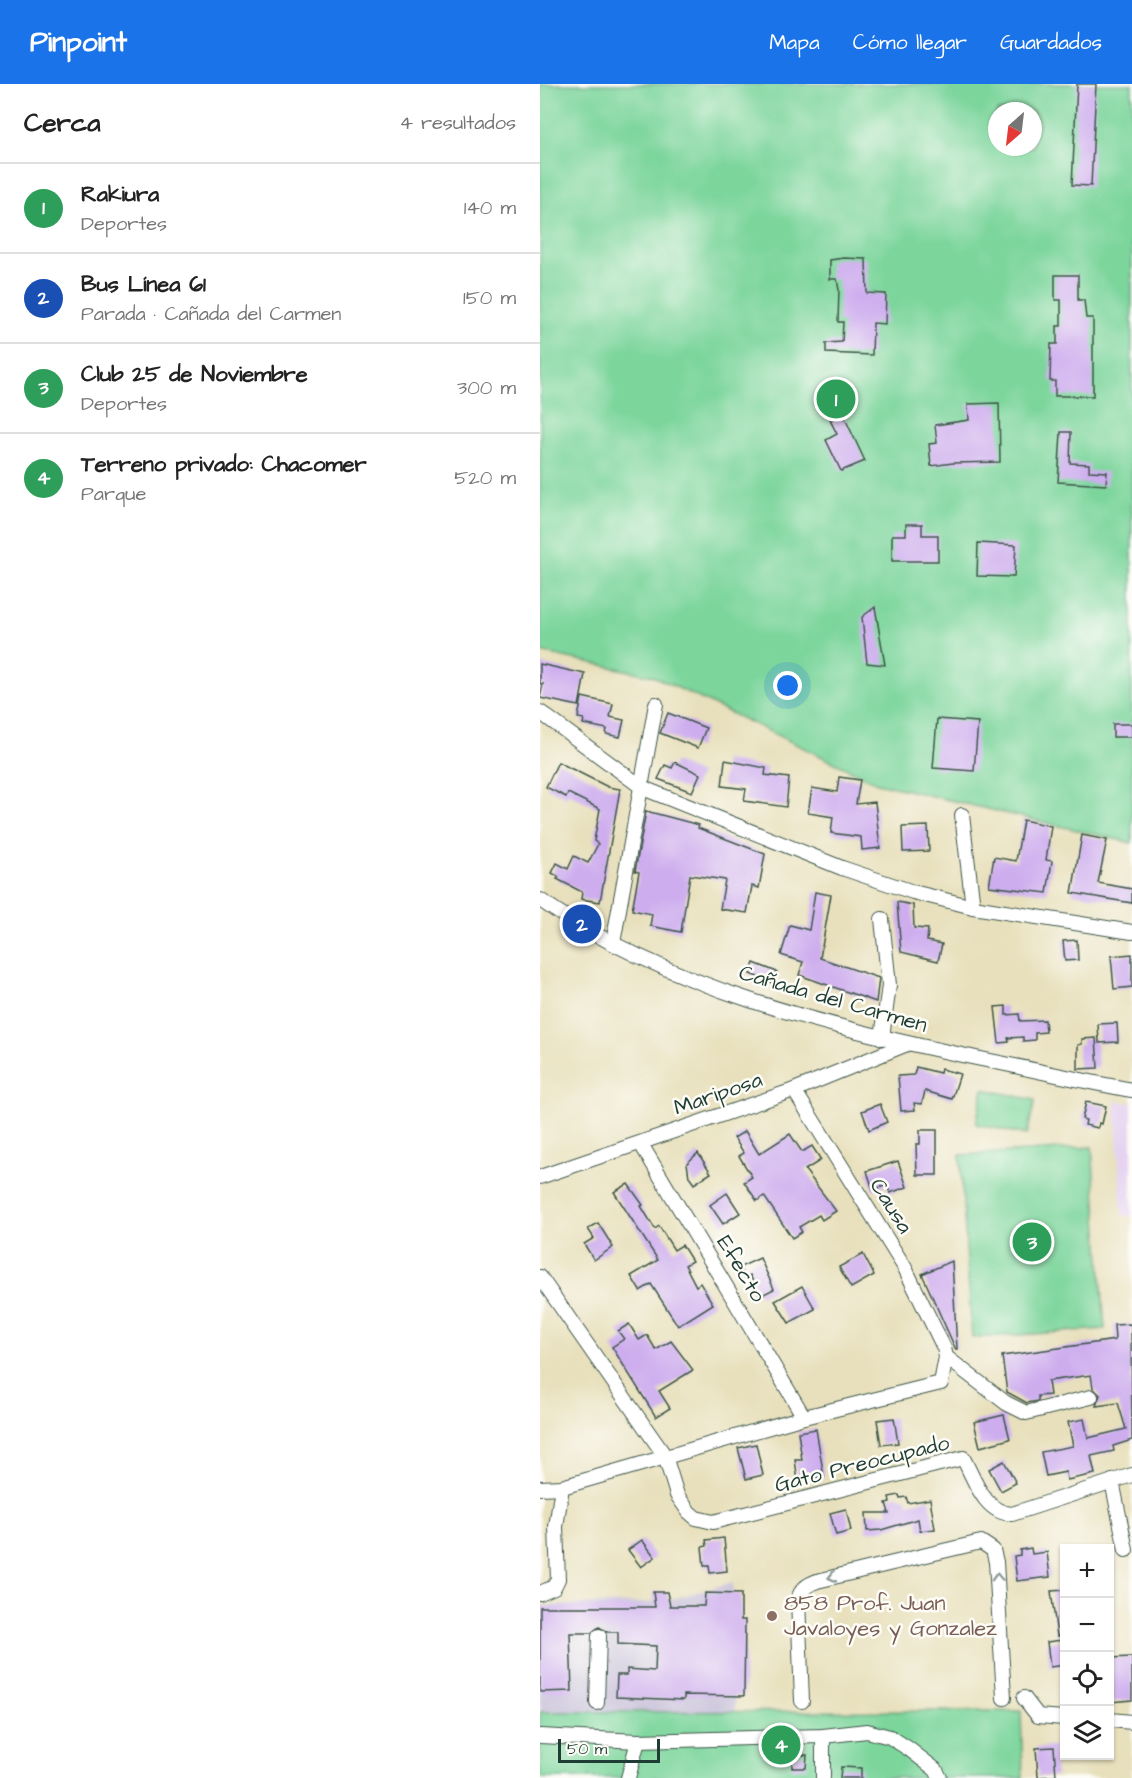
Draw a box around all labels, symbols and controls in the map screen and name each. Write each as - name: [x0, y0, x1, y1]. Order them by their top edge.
- text: Pinpoint: [30, 23, 127, 62]
- text: Mapa: [769, 28, 820, 57]
- text: Cómo llegar: [853, 28, 967, 57]
- text: Guardados: [1000, 28, 1102, 57]
- north arrow: [988, 102, 1042, 156]
- text: Cerca: [24, 105, 101, 141]
- text: 4 resultados: [399, 109, 516, 137]
- text: Rakiura: [81, 179, 159, 210]
- text: 1: [42, 194, 45, 222]
- text: 140 m: [464, 194, 516, 222]
- text: Deportes: [81, 210, 167, 238]
- text: Bus Línea 61: [81, 269, 206, 300]
- text: 2: [38, 284, 49, 312]
- text: 150 m: [463, 284, 516, 312]
- text: Parada · Cañada del Carmen: [81, 300, 341, 328]
- text: Club 25 de Noviembre: [81, 359, 308, 390]
- text: 3: [38, 374, 49, 402]
- text: 300 m: [457, 374, 516, 402]
- pin: 1: [816, 376, 856, 422]
- text: Deportes: [81, 390, 167, 418]
- text: Terreno privado: Chacomer: [81, 449, 367, 480]
- text: 4: [37, 464, 50, 492]
- text: 520 m: [454, 464, 516, 492]
- text: Parque: [81, 480, 146, 508]
- your location: [773, 671, 802, 700]
- pin: 2: [562, 902, 602, 946]
- street label: Cañada del Carmen: [735, 957, 931, 1041]
- street label: Mariposa: [670, 1064, 766, 1124]
- street label: Causa: [862, 1172, 920, 1240]
- pin: 3: [1012, 1220, 1052, 1264]
- street label: Efecto: [709, 1230, 773, 1309]
- street label: Gato Preocupado: [771, 1427, 953, 1501]
- map controls: [1060, 1544, 1114, 1760]
- button: +: [1060, 1544, 1114, 1598]
- one-way arrow: [827, 1569, 837, 1582]
- one-way arrow: [991, 1572, 1004, 1581]
- place label: 858 Prof. Juan Javaloyes y Gonzalez: [784, 1588, 997, 1645]
- button: −: [1060, 1598, 1114, 1652]
- marker: 858 Prof. Juan Javaloyes y Gonzalez: [765, 1609, 779, 1623]
- button: locate: [1060, 1652, 1114, 1706]
- button: layers: [1060, 1706, 1114, 1760]
- pin: 4: [762, 1722, 800, 1768]
- scale bar: [558, 1736, 660, 1764]
- text: 50 m: [567, 1738, 607, 1760]

